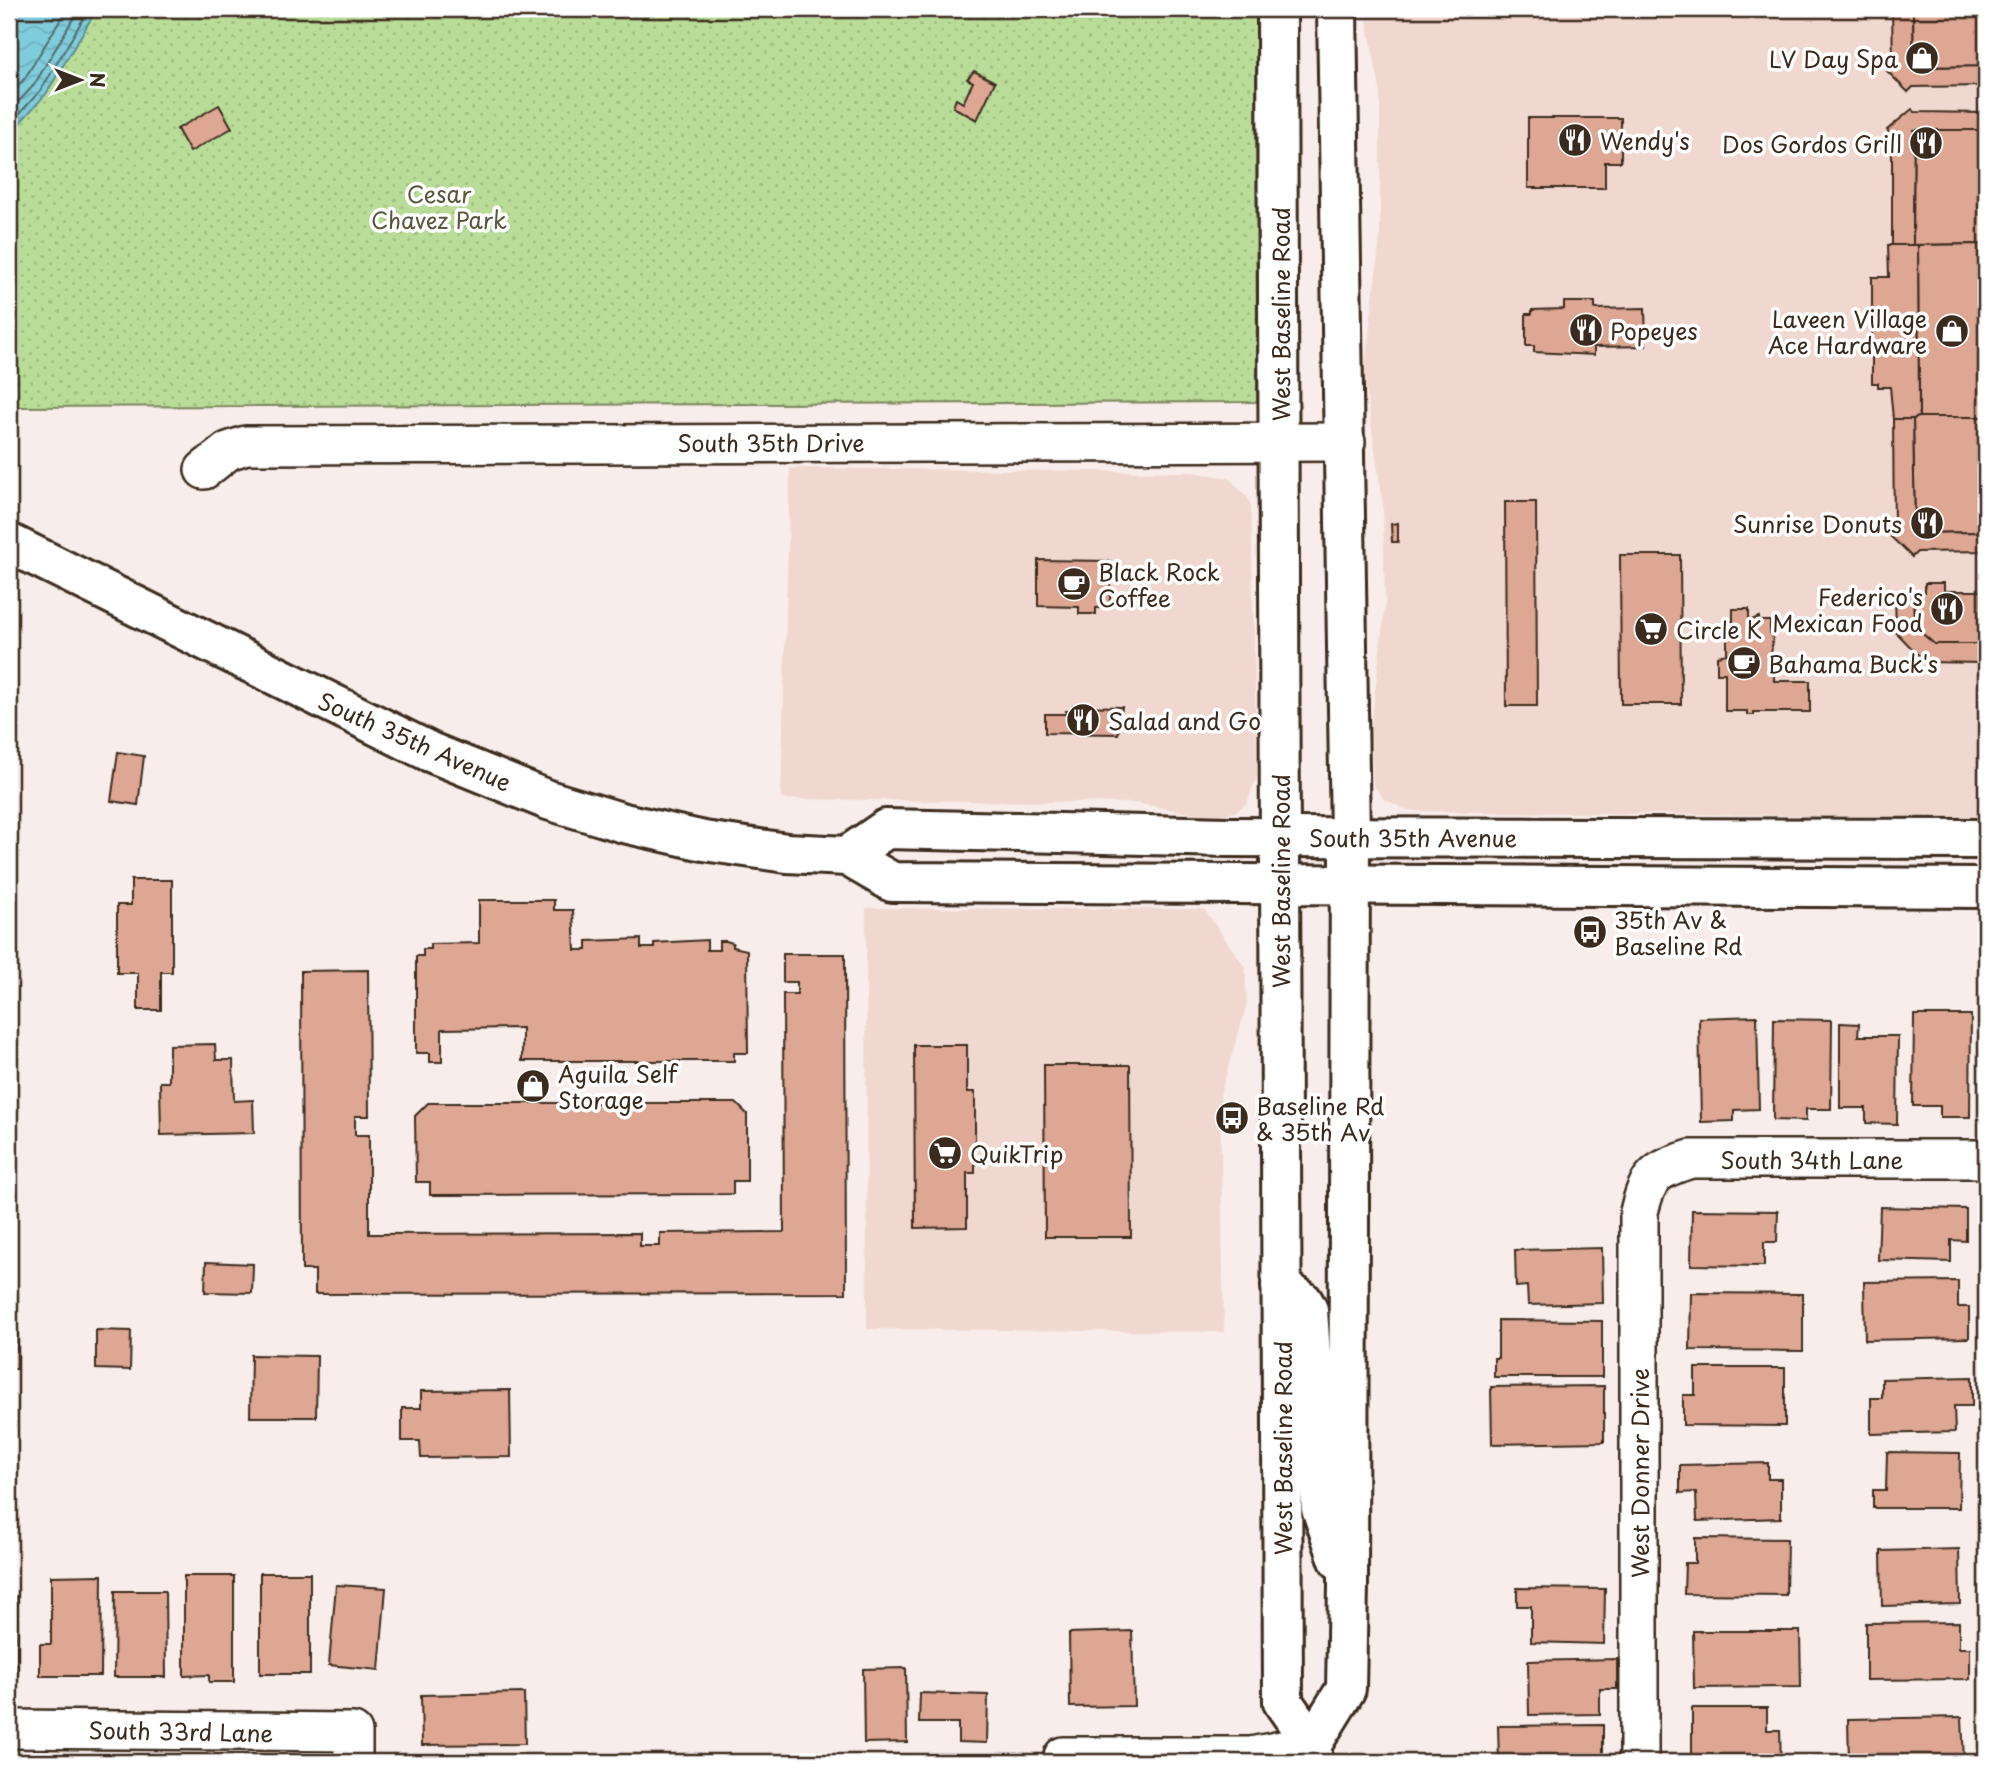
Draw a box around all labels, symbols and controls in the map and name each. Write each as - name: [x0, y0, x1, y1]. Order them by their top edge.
- shop icon: LV Day Spa: [1903, 39, 1941, 77]
- place label: LV Day Spa: [1769, 41, 1898, 76]
- north arrow: [46, 46, 116, 116]
- text: N: [84, 72, 112, 88]
- restaurant icon: Wendy's: [1556, 121, 1594, 159]
- place label: Wendy's: [1600, 123, 1690, 158]
- restaurant icon: Dos Gordos Grill: [1907, 124, 1945, 162]
- place label: Dos Gordos Grill: [1722, 126, 1902, 161]
- park label: Cesar Chavez Park: [371, 176, 507, 237]
- street label: West Baseline Road: [1263, 207, 1298, 421]
- place label: Laveen Village Ace Hardware: [1768, 301, 1927, 362]
- restaurant icon: Popeyes: [1567, 311, 1605, 349]
- shop icon: Laveen Village Ace Hardware: [1933, 312, 1971, 350]
- place label: Popeyes: [1610, 313, 1698, 348]
- street label: South 35th Drive: [677, 425, 865, 460]
- restaurant icon: Sunrise Donuts: [1908, 504, 1946, 542]
- place label: Sunrise Donuts: [1733, 506, 1902, 541]
- place label: Black Rock Coffee: [1098, 554, 1220, 615]
- cafe icon: Black Rock Coffee: [1055, 565, 1093, 603]
- place label: Federico's Mexican Food: [1772, 579, 1923, 640]
- restaurant icon: Federico's Mexican Food: [1928, 590, 1966, 628]
- supermarket icon: Circle K: [1632, 610, 1670, 648]
- place label: Circle K: [1676, 612, 1762, 647]
- cafe icon: Bahama Buck's: [1725, 644, 1763, 682]
- place label: Bahama Buck's: [1768, 646, 1938, 681]
- street label: South 35th Avenue: [313, 683, 517, 799]
- restaurant icon: Salad and Go: [1064, 701, 1102, 739]
- place label: Salad and Go: [1108, 703, 1261, 738]
- street label: West Baseline Road: [1263, 774, 1298, 988]
- street label: South 35th Avenue: [1309, 820, 1517, 855]
- place label: 35th Av & Baseline Rd: [1614, 902, 1742, 963]
- bus stop icon: 35th Av & Baseline Rd: [1571, 913, 1609, 951]
- place label: Aguila Self Storage: [558, 1056, 679, 1117]
- shop icon: Aguila Self Storage: [514, 1067, 552, 1105]
- place label: Baseline Rd & 35th Av: [1256, 1088, 1384, 1149]
- bus stop icon: Baseline Rd & 35th Av: [1213, 1099, 1251, 1137]
- supermarket icon: QuikTrip: [926, 1134, 964, 1172]
- place label: QuikTrip: [970, 1136, 1063, 1171]
- street label: South 34th Lane: [1721, 1142, 1903, 1177]
- street label: West Baseline Road: [1265, 1341, 1300, 1555]
- street label: West Donner Drive: [1622, 1368, 1657, 1578]
- street label: South 33rd Lane: [88, 1712, 274, 1750]

